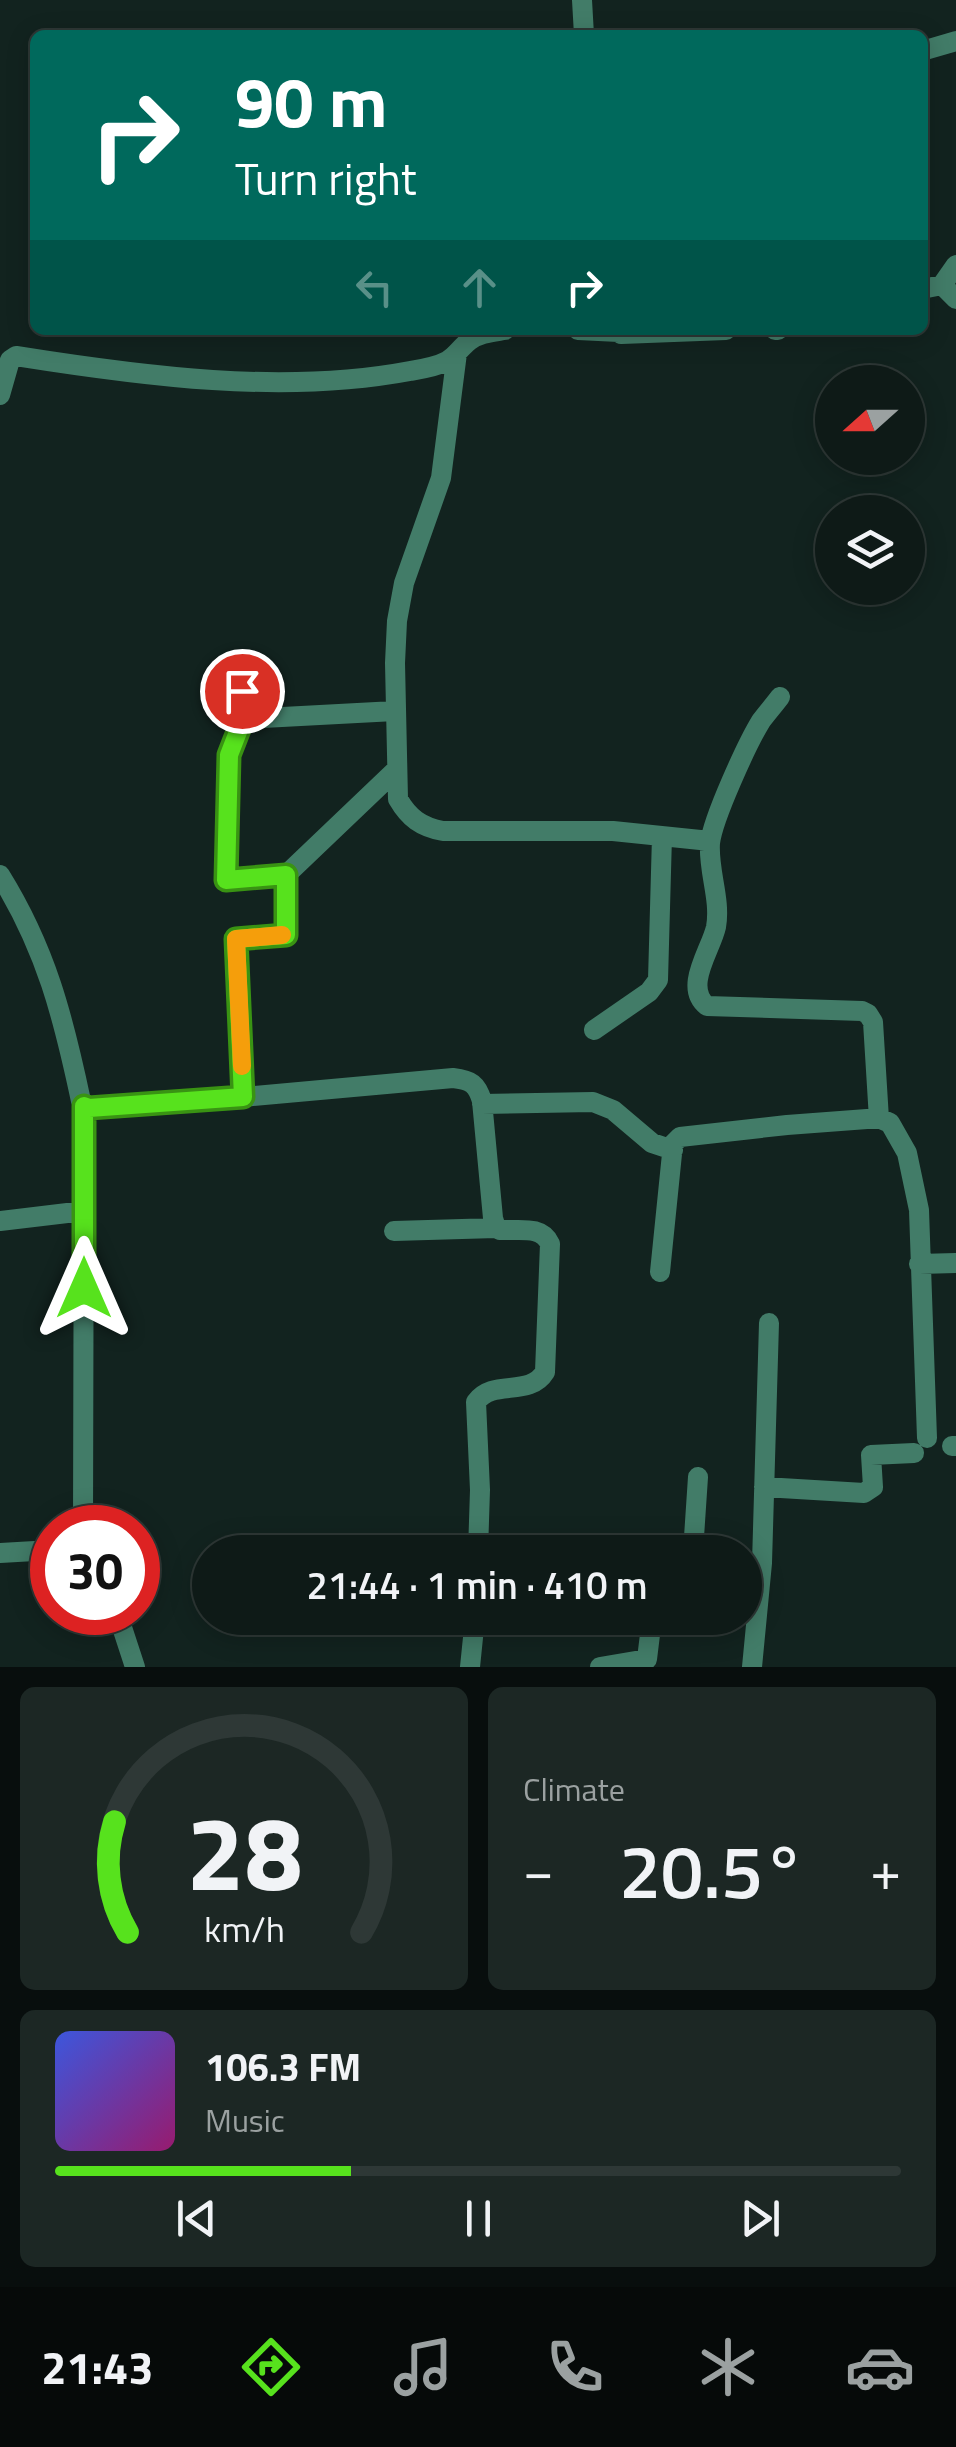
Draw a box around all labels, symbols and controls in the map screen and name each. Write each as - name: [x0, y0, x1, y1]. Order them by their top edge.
- text: 90 m: [235, 48, 388, 154]
- icon: right: [70, 70, 200, 200]
- text: Turn right: [235, 144, 417, 212]
- icon: left: [347, 260, 402, 315]
- icon: ahead: [452, 260, 507, 315]
- icon: right: [557, 260, 612, 315]
- north arrow: [815, 365, 925, 475]
- map controls: [815, 365, 925, 605]
- button: layers: [815, 495, 925, 605]
- pin: [200, 649, 285, 734]
- icon: arrive: [215, 664, 270, 719]
- position arrow: [32, 1236, 136, 1340]
- speed limit sign: 30: [30, 1505, 160, 1635]
- text: 21:44 · 1 min · 410 m: [306, 1556, 648, 1614]
- text: Climate: [523, 1765, 625, 1813]
- text: 28: [186, 1772, 302, 1930]
- text: 20.5°: [619, 1813, 805, 1927]
- text: −: [523, 1828, 554, 1911]
- text: +: [870, 1828, 901, 1911]
- text: km/h: [204, 1901, 284, 1956]
- text: 106.3 FM: [205, 2038, 361, 2096]
- text: Music: [205, 2096, 285, 2144]
- icon: previous: [169, 2191, 224, 2246]
- icon: pause: [451, 2191, 506, 2246]
- icon: next: [733, 2191, 788, 2246]
- icon: directions: [236, 2332, 306, 2402]
- icon: music: [388, 2332, 458, 2402]
- icon: phone: [540, 2332, 610, 2402]
- icon: climate: [693, 2332, 763, 2402]
- icon: car: [845, 2332, 915, 2402]
- text: 21:43: [41, 2333, 153, 2401]

